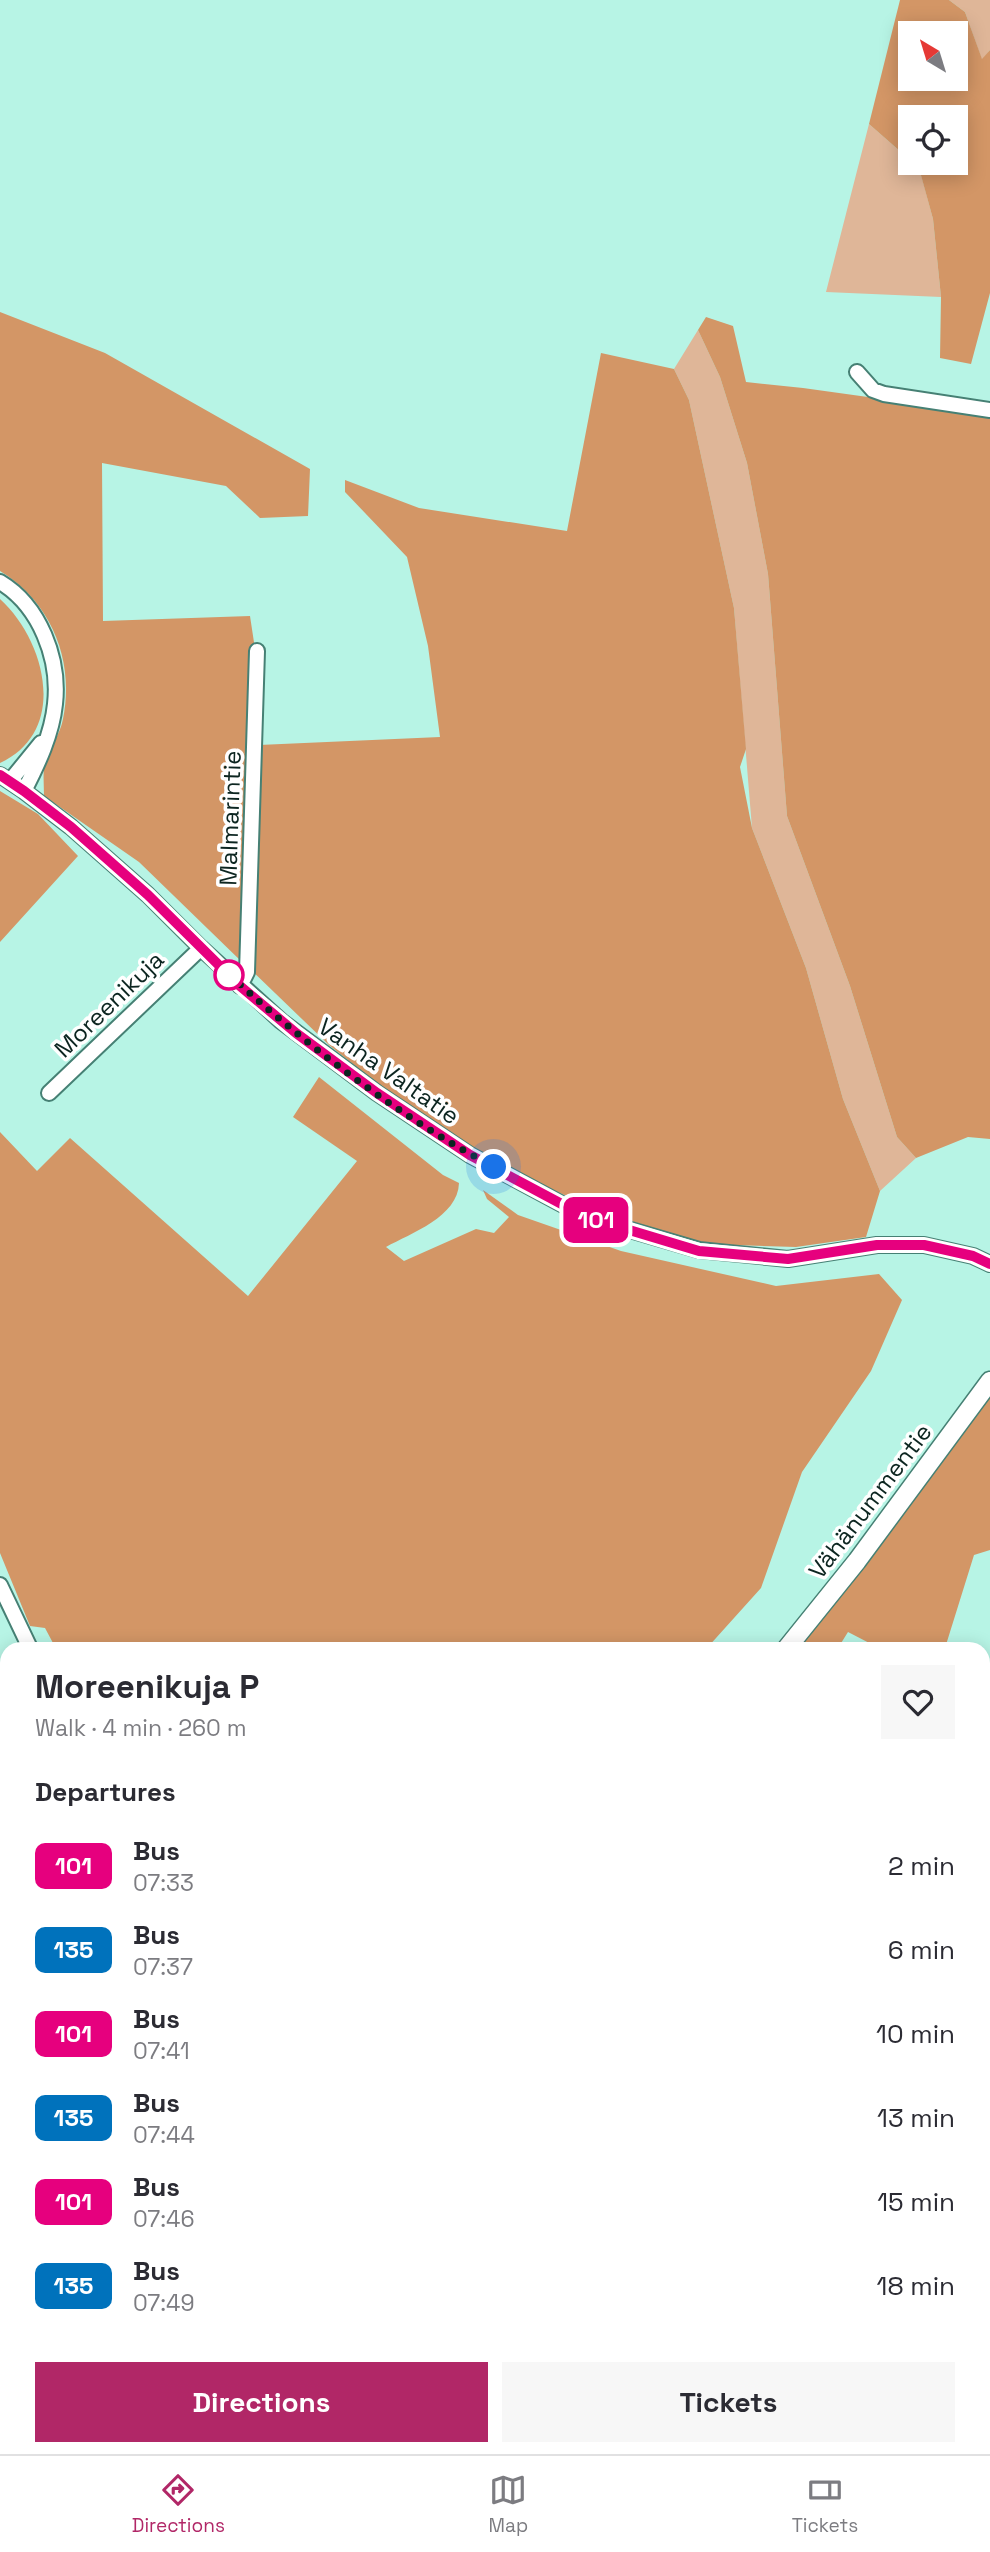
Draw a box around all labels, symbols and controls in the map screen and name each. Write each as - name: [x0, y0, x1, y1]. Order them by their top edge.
- north arrow: [898, 21, 968, 91]
- map controls: [898, 21, 968, 175]
- button: locate: [898, 105, 968, 175]
- street label: Malmarintie: [212, 750, 248, 886]
- street label: Moreenikuja: [48, 944, 170, 1064]
- unlabelled marker: [214, 960, 244, 990]
- street label: Vanha Valtatie: [312, 1011, 466, 1131]
- your location: [476, 1149, 511, 1184]
- line badge: 101: [556, 1197, 636, 1243]
- text: 101: [577, 1204, 615, 1235]
- street label: Vähänummentie: [801, 1417, 939, 1585]
- button: heart: [881, 1665, 955, 1739]
- text: Moreenikuja P: [35, 1666, 259, 1708]
- text: Walk · 4 min · 260 m: [35, 1713, 247, 1743]
- text: Departures: [35, 1775, 176, 1809]
- text: Bus: [133, 1834, 180, 1868]
- text: 2 min: [888, 1849, 955, 1883]
- text: 101: [55, 1850, 92, 1881]
- text: 07:33: [133, 1868, 194, 1898]
- text: Bus: [133, 1918, 180, 1952]
- text: 6 min: [888, 1933, 955, 1967]
- text: 135: [54, 1934, 93, 1965]
- text: 07:37: [133, 1952, 193, 1982]
- text: Bus: [133, 2002, 180, 2036]
- text: 10 min: [876, 2017, 955, 2051]
- text: 101: [55, 2018, 92, 2049]
- text: 07:41: [133, 2036, 190, 2066]
- text: Bus: [133, 2086, 180, 2120]
- text: 13 min: [877, 2101, 955, 2135]
- text: 135: [54, 2102, 93, 2133]
- text: 07:44: [133, 2120, 195, 2150]
- text: Bus: [133, 2170, 180, 2204]
- text: 15 min: [877, 2185, 955, 2219]
- text: 101: [55, 2186, 92, 2217]
- text: 07:46: [133, 2204, 195, 2234]
- text: Bus: [133, 2254, 180, 2288]
- text: 18 min: [877, 2269, 955, 2303]
- text: 135: [54, 2270, 93, 2301]
- text: 07:49: [133, 2288, 195, 2318]
- button: Directions: [35, 2362, 488, 2442]
- button: Tickets: [502, 2362, 955, 2442]
- tab: Directions: [132, 2471, 225, 2538]
- tab: Map: [489, 2471, 528, 2538]
- tab: Tickets: [792, 2471, 858, 2538]

